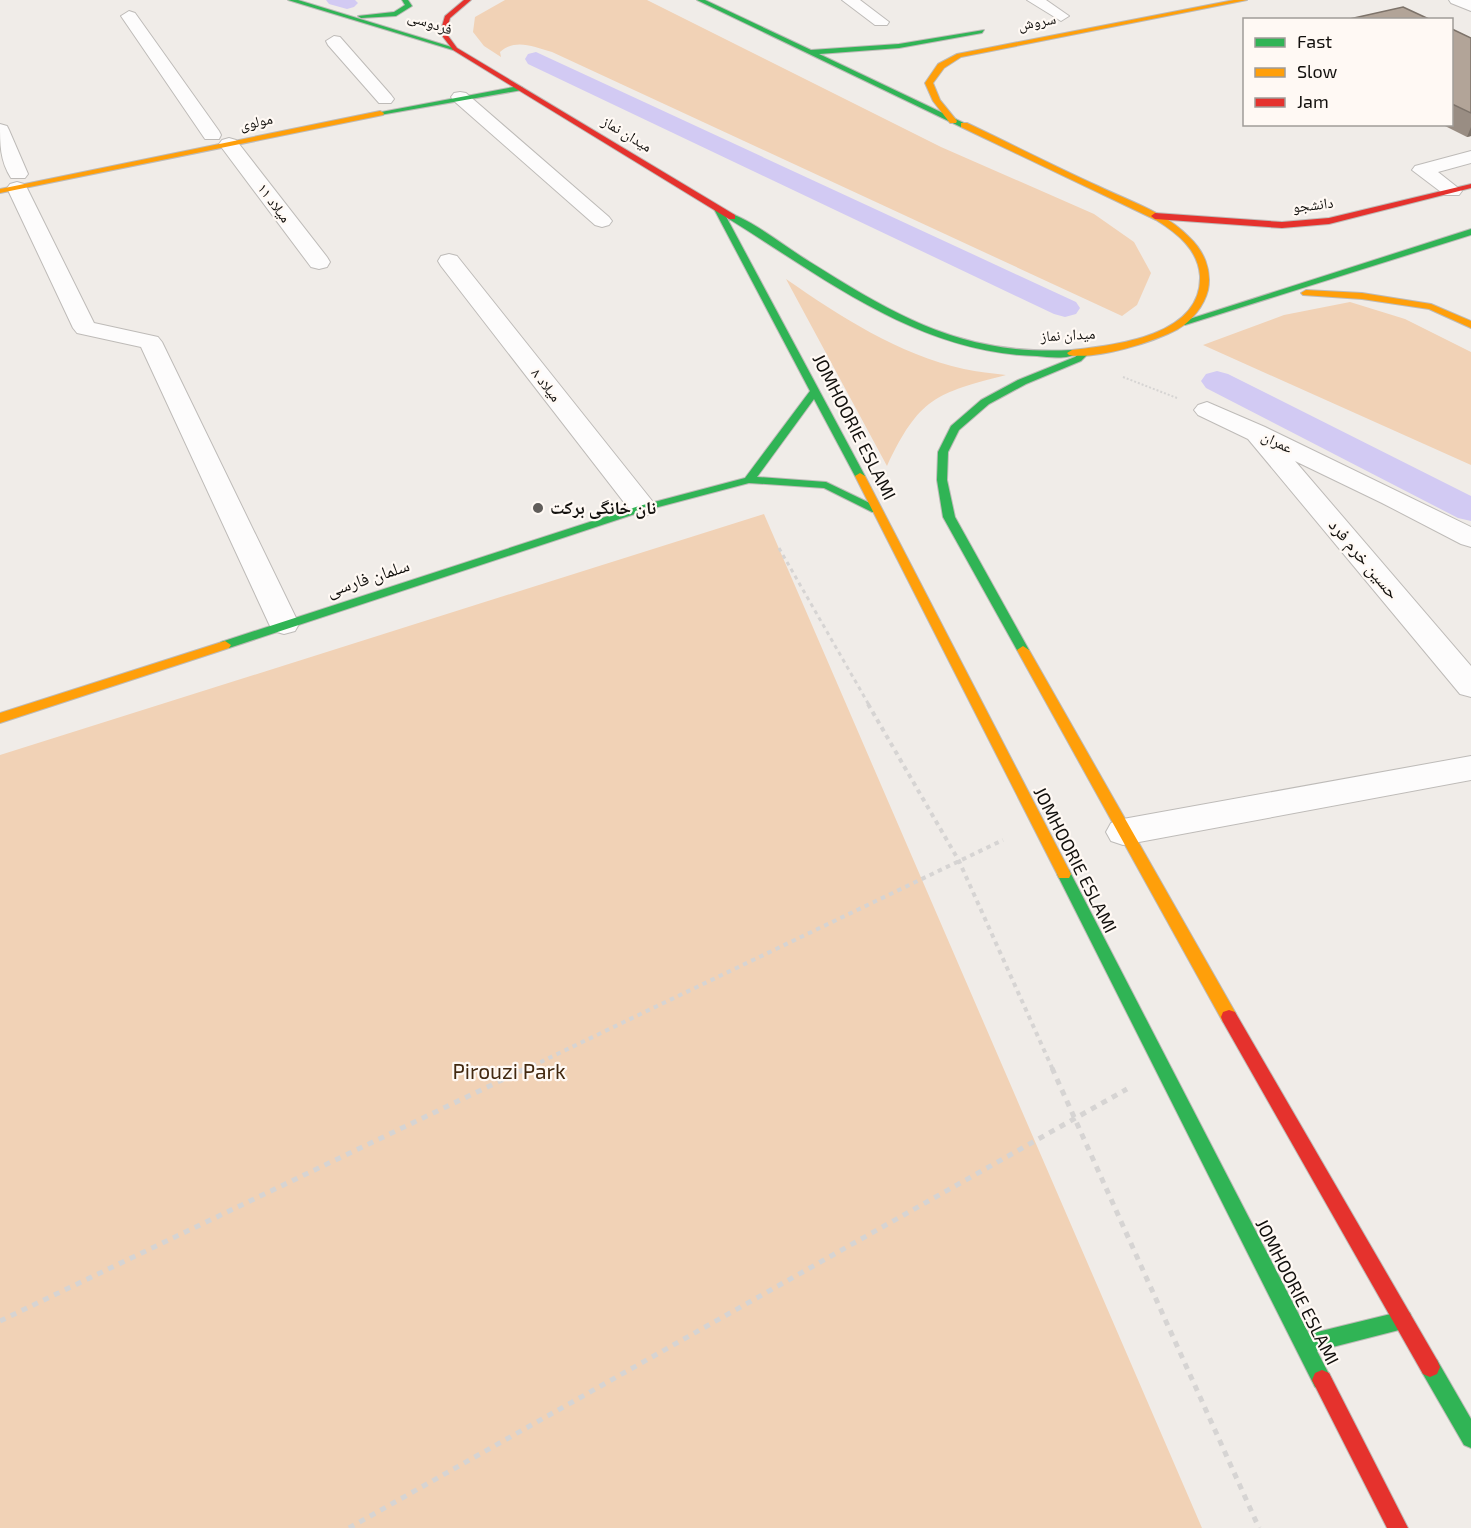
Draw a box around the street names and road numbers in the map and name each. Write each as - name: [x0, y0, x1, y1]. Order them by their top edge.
- street label: فردوسی: [405, 6, 455, 40]
- street label: سروش: [1016, 9, 1058, 35]
- street label: مولوی: [238, 109, 275, 135]
- street label: میدان نماز: [597, 111, 656, 157]
- street label: میلاد ۱۱: [254, 179, 295, 226]
- street label: دانشجو: [1291, 193, 1334, 216]
- street label: میدان نماز: [1039, 324, 1096, 346]
- street label: JOMHOORIE ESLAMI: [809, 350, 901, 503]
- street label: میلاد ۸: [528, 364, 566, 405]
- street label: عمران: [1258, 426, 1296, 458]
- street label: حسین خرم فرد: [1323, 514, 1405, 604]
- street label: سلمان فارسی: [323, 553, 412, 602]
- street label: JOMHOORIE ESLAMI: [1030, 783, 1122, 936]
- street label: JOMHOORIE ESLAMI: [1252, 1215, 1344, 1368]

